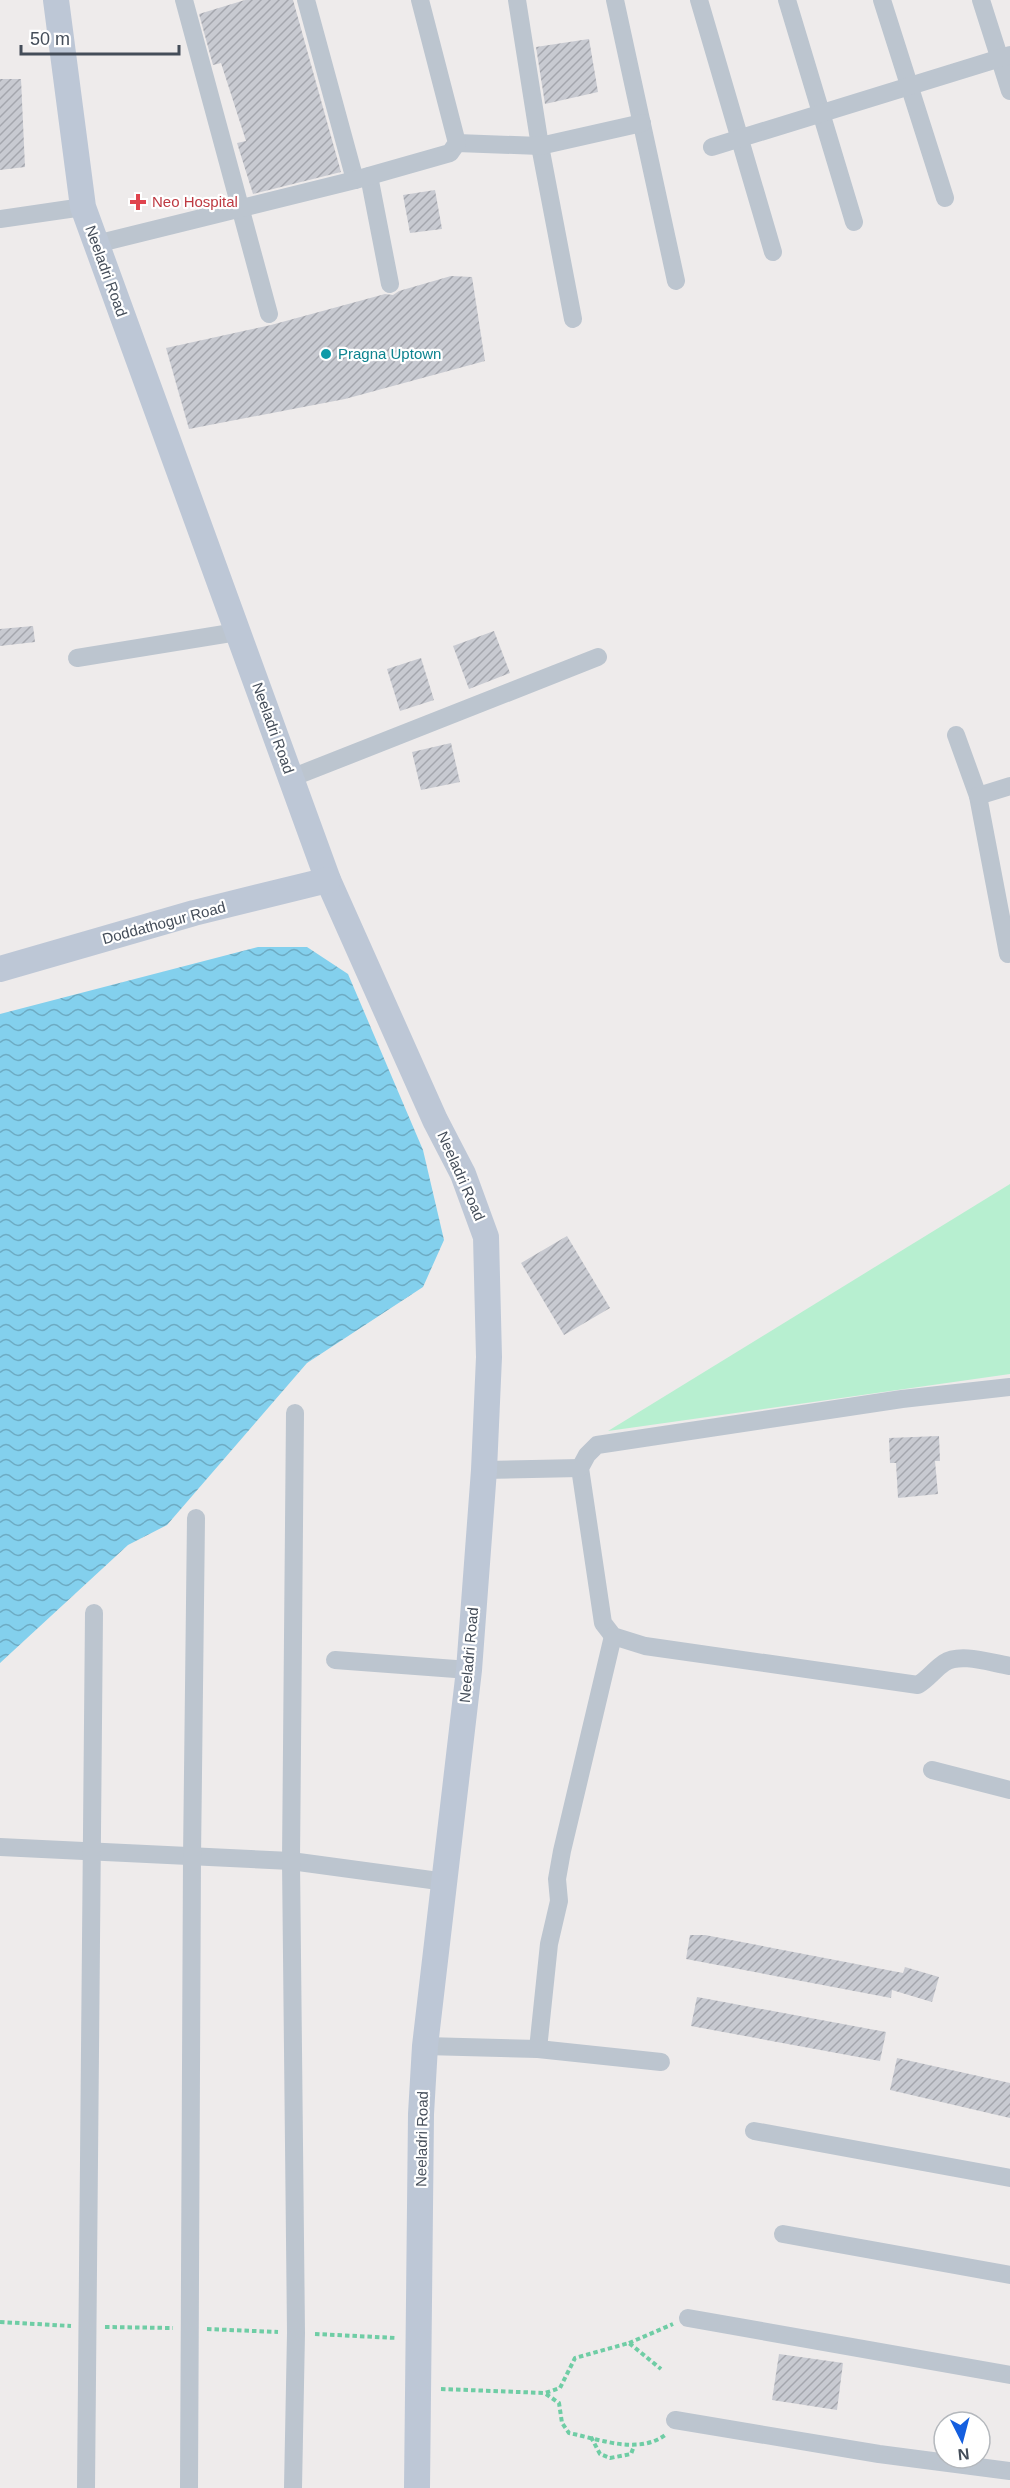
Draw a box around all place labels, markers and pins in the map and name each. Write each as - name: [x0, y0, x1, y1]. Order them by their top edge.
- marker: Neo Hospital: [129, 193, 147, 211]
- place label: Neo Hospital: [152, 193, 238, 210]
- place label: Pragna Uptown: [338, 345, 441, 362]
- marker: Pragna Uptown: [319, 347, 333, 361]

